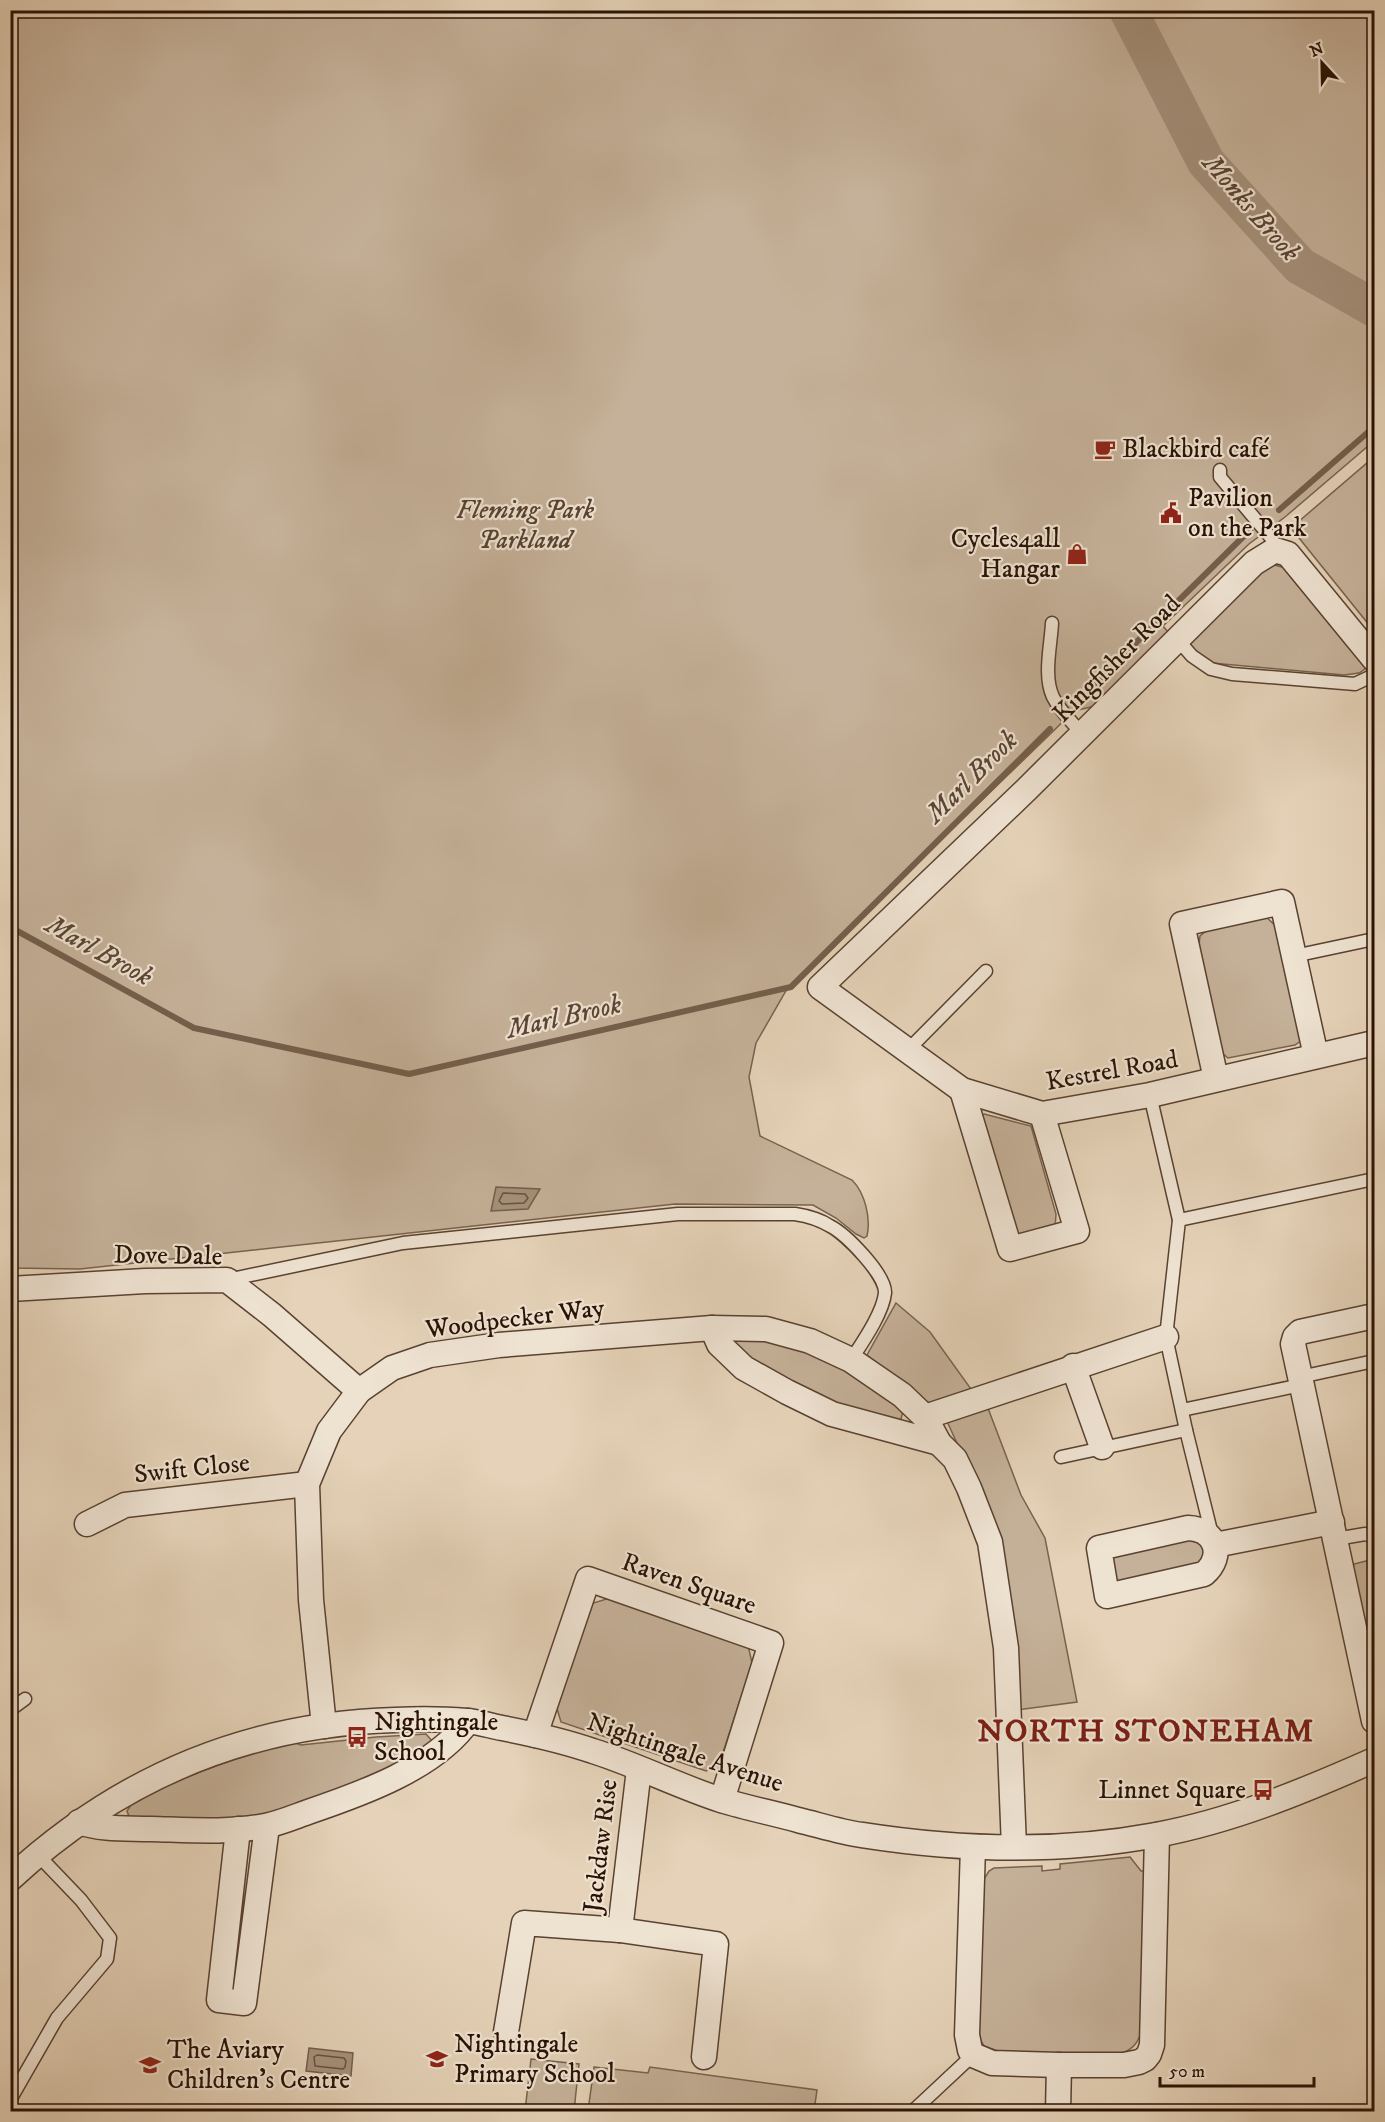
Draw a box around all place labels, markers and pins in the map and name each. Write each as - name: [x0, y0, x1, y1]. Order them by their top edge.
- place label: Blackbird café: [1122, 433, 1270, 466]
- cafe icon: Blackbird café: [1093, 437, 1117, 461]
- place label: Pavilion on the Park: [1188, 482, 1307, 545]
- public building icon: Pavilion on the Park: [1159, 501, 1183, 525]
- place label: Cycles4all Hangar: [951, 523, 1060, 586]
- shop icon: Cycles4all Hangar: [1065, 542, 1089, 566]
- place label: Nightingale School: [374, 1706, 498, 1769]
- bus stop icon: Nightingale School: [345, 1725, 369, 1749]
- place label: Linnet Square: [1098, 1774, 1246, 1807]
- bus stop icon: Linnet Square: [1251, 1778, 1275, 1802]
- place label: Nightingale Primary School: [454, 2028, 615, 2091]
- place label: The Aviary Children's Centre: [167, 2034, 350, 2097]
- school or university icon: Nightingale Primary School: [425, 2047, 449, 2071]
- school or university icon: The Aviary Children's Centre: [138, 2053, 162, 2077]

